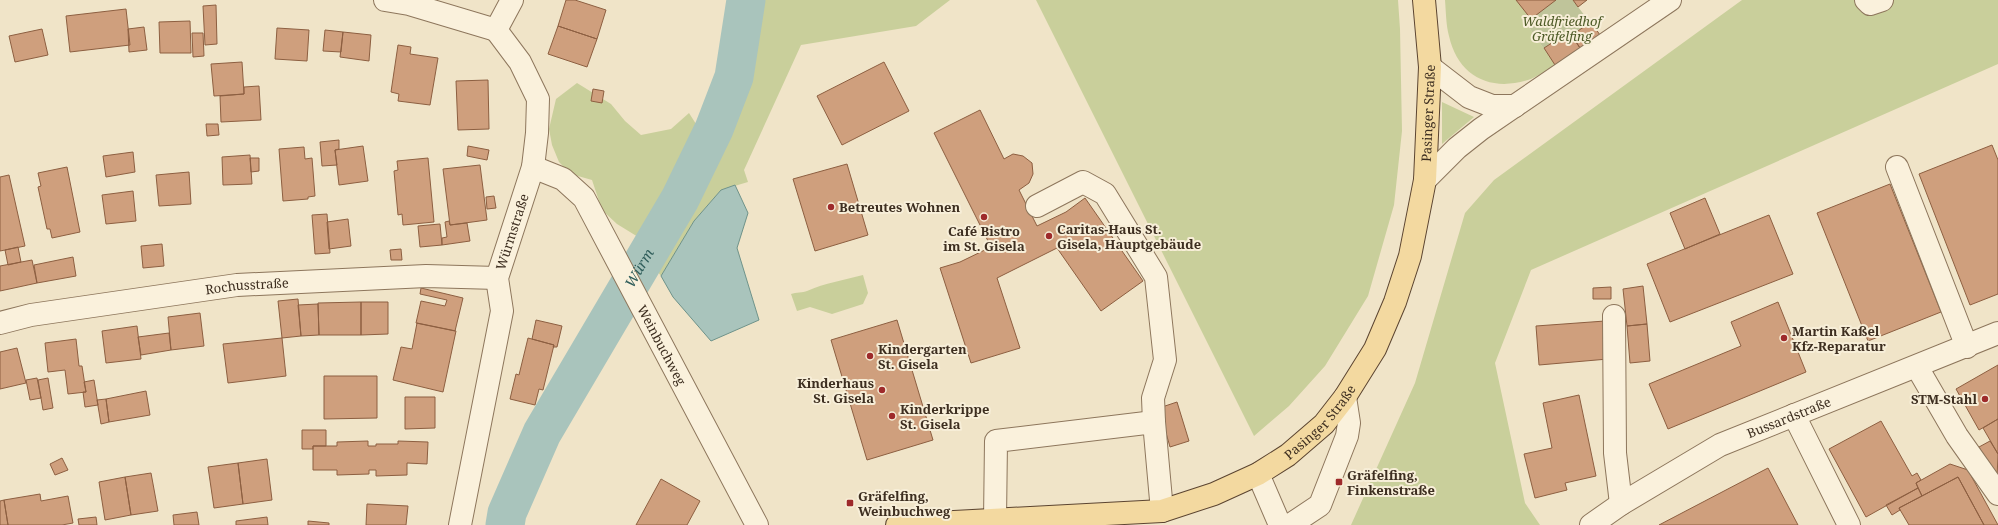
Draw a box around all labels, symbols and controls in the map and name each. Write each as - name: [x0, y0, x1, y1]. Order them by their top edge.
- park label: Waldfriedhof Gräfelfing: [1522, 12, 1605, 45]
- street label: Pasinger Straße: [1417, 64, 1439, 162]
- street label: Würmstraße: [491, 191, 533, 272]
- place label: Betreutes Wohnen: [839, 198, 961, 216]
- marker: Betreutes Wohnen: [826, 202, 836, 212]
- marker: Café Bistro im St. Gisela: [979, 212, 989, 222]
- place label: Caritas-Haus St. Gisela, Hauptgebäude: [1057, 220, 1201, 253]
- place label: Café Bistro im St. Gisela: [943, 222, 1025, 255]
- marker: Caritas-Haus St. Gisela, Hauptgebäude: [1044, 231, 1054, 241]
- water label: Würm: [620, 244, 658, 291]
- street label: Rochusstraße: [204, 274, 289, 299]
- street label: Weinbuchweg: [633, 302, 690, 388]
- place label: Martin Kaßel Kfz-Reparatur: [1792, 322, 1886, 355]
- marker: Martin Kaßel Kfz-Reparatur: [1779, 333, 1789, 343]
- place label: Kindergarten St. Gisela: [878, 340, 967, 373]
- marker: Kindergarten St. Gisela: [865, 351, 875, 361]
- place label: Kinderhaus St. Gisela: [797, 374, 874, 407]
- street label: Pasinger Straße: [1280, 381, 1360, 464]
- marker: Kinderhaus St. Gisela: [877, 385, 887, 395]
- place label: STM-Stahl: [1911, 390, 1977, 408]
- street label: Bussardstraße: [1744, 392, 1833, 442]
- marker: STM-Stahl: [1980, 394, 1990, 404]
- place label: Kinderkrippe St. Gisela: [900, 400, 989, 433]
- marker: Kinderkrippe St. Gisela: [887, 411, 897, 421]
- place label: Gräfelfing, Finkenstraße: [1347, 466, 1435, 499]
- marker: Gräfelfing, Finkenstraße: [1334, 477, 1344, 487]
- place label: Gräfelfing, Weinbuchweg: [858, 487, 951, 520]
- marker: Gräfelfing, Weinbuchweg: [845, 498, 855, 508]

